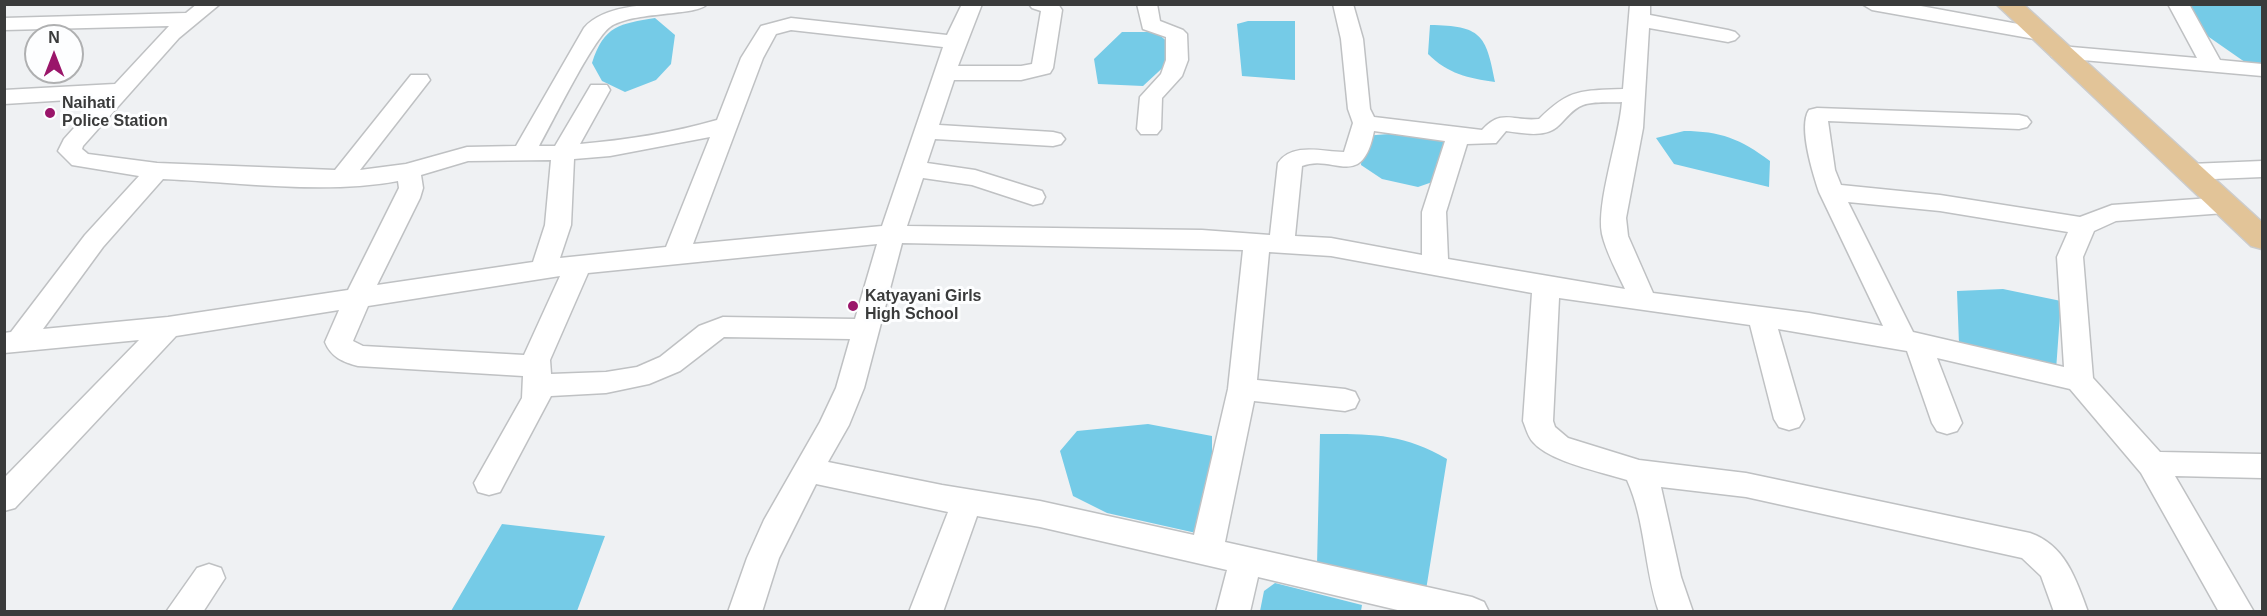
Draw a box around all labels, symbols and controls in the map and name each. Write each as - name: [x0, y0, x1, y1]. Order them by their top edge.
- north arrow: [24, 24, 84, 84]
- text: N: [48, 29, 60, 46]
- place label: Naihati Police Station: [62, 94, 168, 132]
- marker: Naihati Police Station: [43, 106, 57, 120]
- place label: Katyayani Girls High School: [865, 287, 981, 325]
- marker: Katyayani Girls High School: [846, 299, 860, 313]

